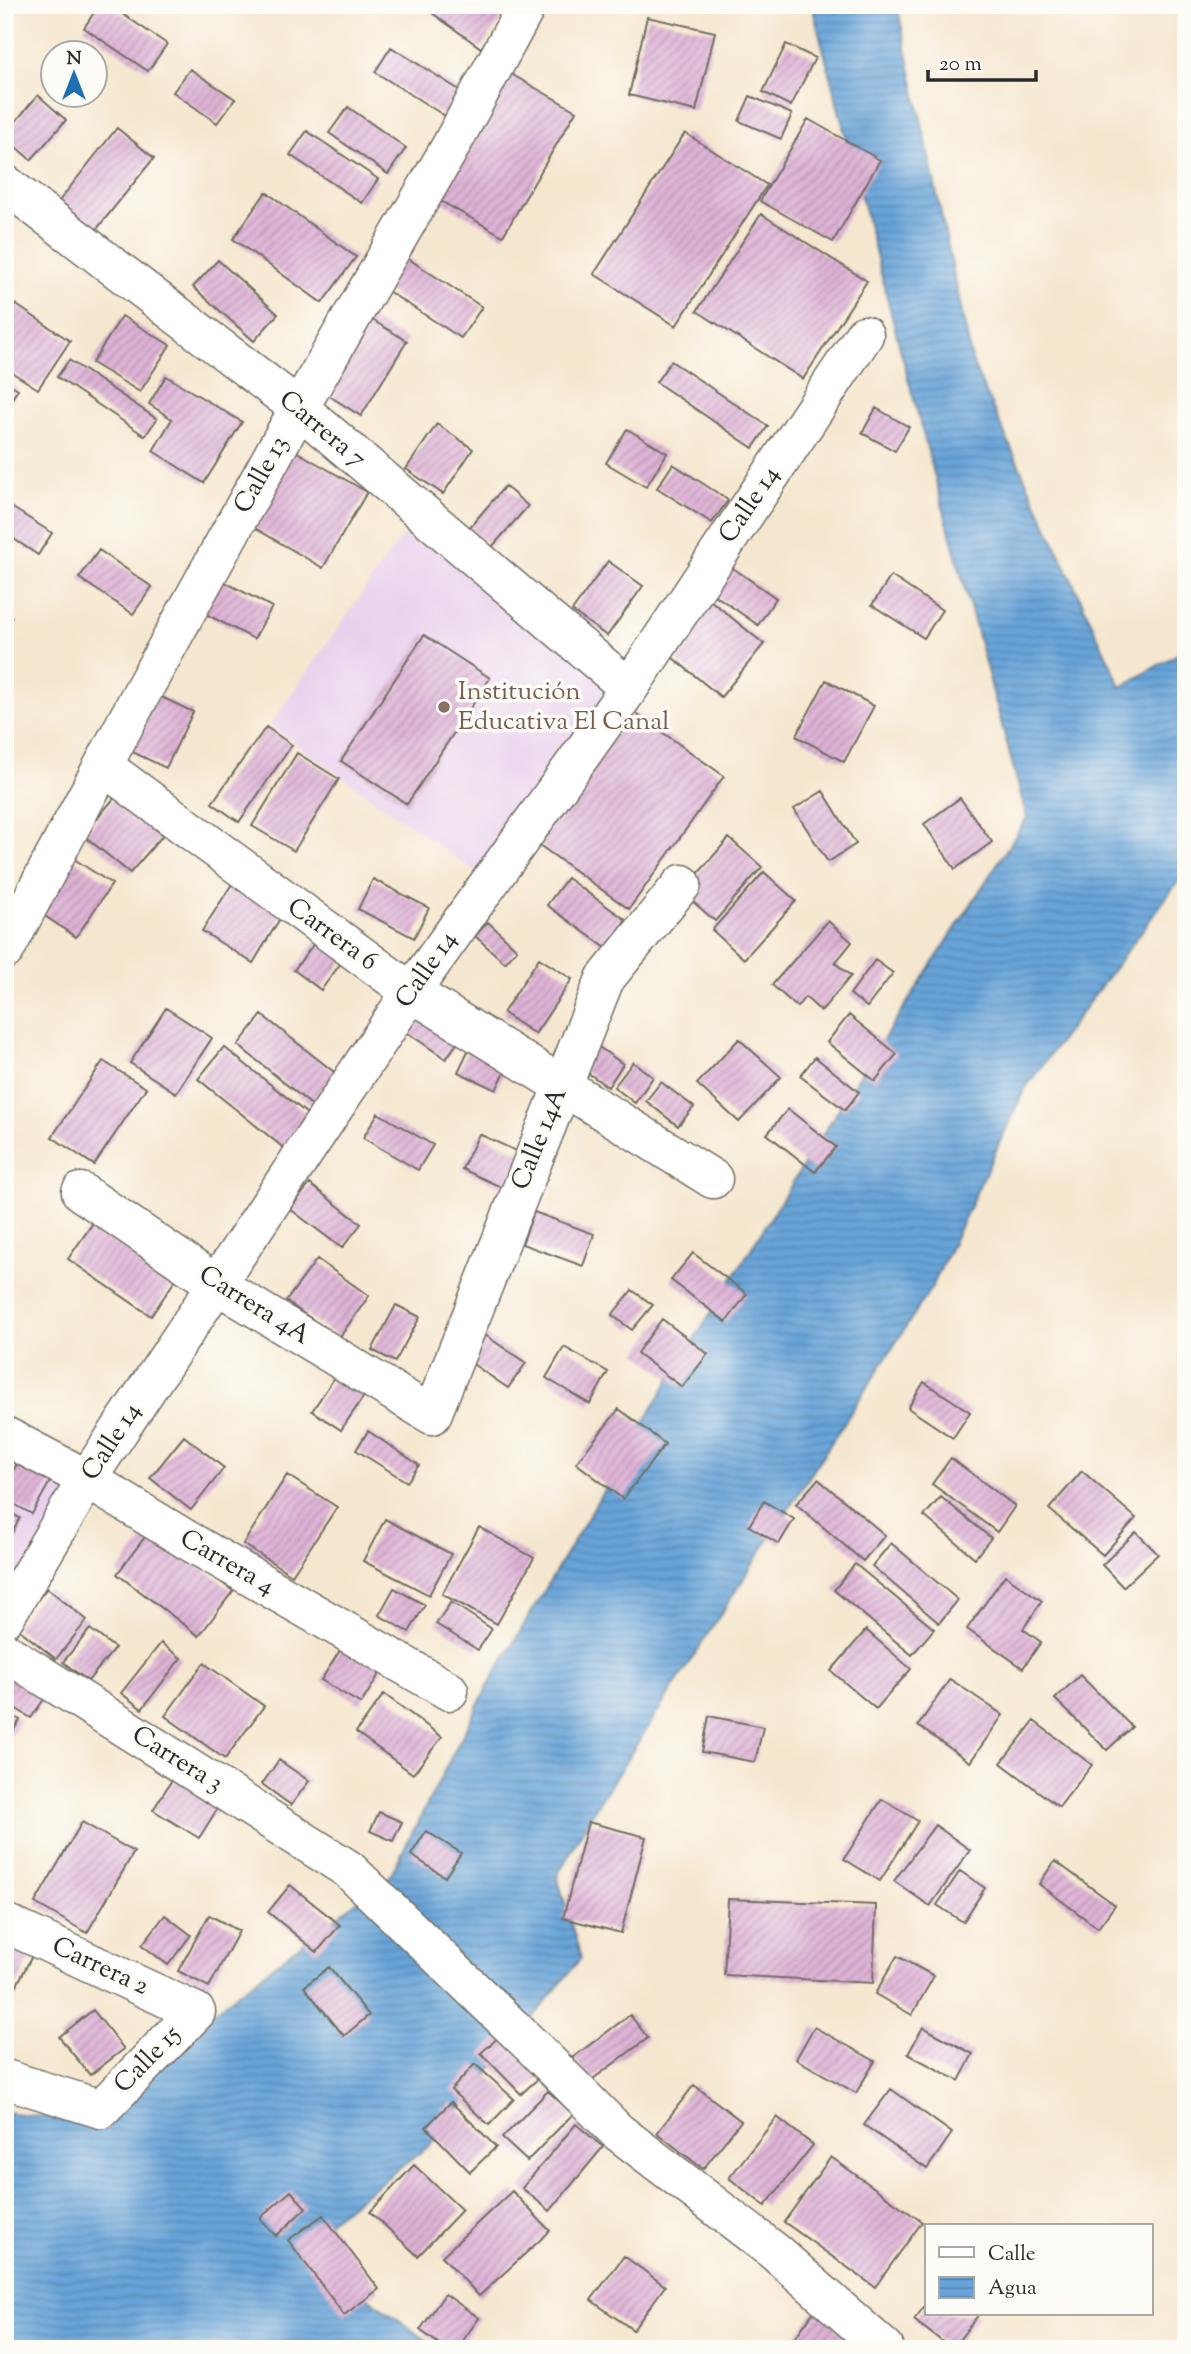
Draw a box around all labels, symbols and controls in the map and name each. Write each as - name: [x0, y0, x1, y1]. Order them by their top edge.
- north arrow: [38, 38, 108, 108]
- scale bar: [928, 38, 1037, 82]
- text: N: [66, 46, 82, 73]
- text: 20 m: [939, 50, 982, 80]
- street label: Carrera 7: [270, 382, 374, 478]
- street label: Calle 13: [225, 429, 299, 521]
- street label: Calle 14: [710, 459, 790, 551]
- place label: Institución Educativa El Canal: [458, 674, 670, 741]
- marker: Institución Educativa El Canal: [436, 699, 452, 715]
- street label: Carrera 6: [279, 889, 385, 981]
- street label: Calle 14: [387, 924, 467, 1016]
- street label: Calle 14A: [503, 1082, 577, 1196]
- street label: Carrera 4A: [191, 1257, 317, 1355]
- street label: Calle 14: [73, 1396, 151, 1488]
- street label: Carrera 4: [173, 1521, 281, 1605]
- street label: Carrera 3: [124, 1717, 230, 1803]
- street label: Carrera 2: [45, 1928, 155, 2006]
- street label: Calle 15: [106, 2018, 190, 2102]
- legend: [925, 2224, 1152, 2316]
- text: Calle: [988, 2240, 1036, 2270]
- text: Agua: [988, 2274, 1037, 2304]

